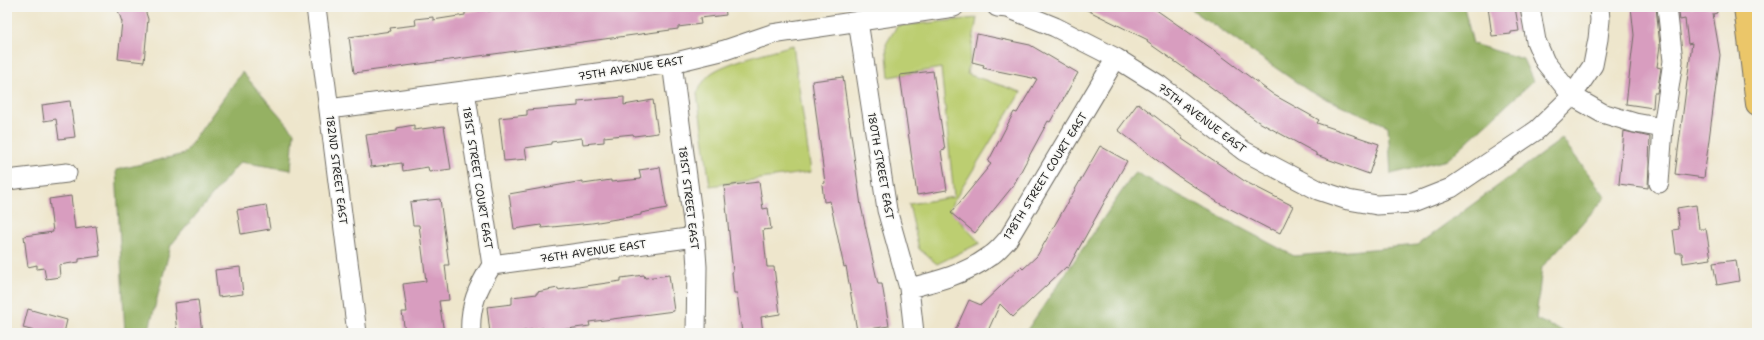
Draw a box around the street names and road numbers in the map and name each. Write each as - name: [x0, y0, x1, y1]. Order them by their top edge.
- street label: 75TH AVENUE EAST: [577, 53, 685, 84]
- street label: 75TH AVENUE EAST: [1154, 80, 1249, 157]
- street label: 181ST STREET COURT EAST: [459, 106, 496, 250]
- street label: 178TH STREET COURT EAST: [1000, 109, 1091, 243]
- street label: 180TH STREET EAST: [864, 111, 897, 221]
- street label: 182ND STREET EAST: [322, 115, 351, 226]
- street label: 181ST STREET EAST: [675, 146, 702, 251]
- street label: 76TH AVENUE EAST: [539, 237, 647, 266]

